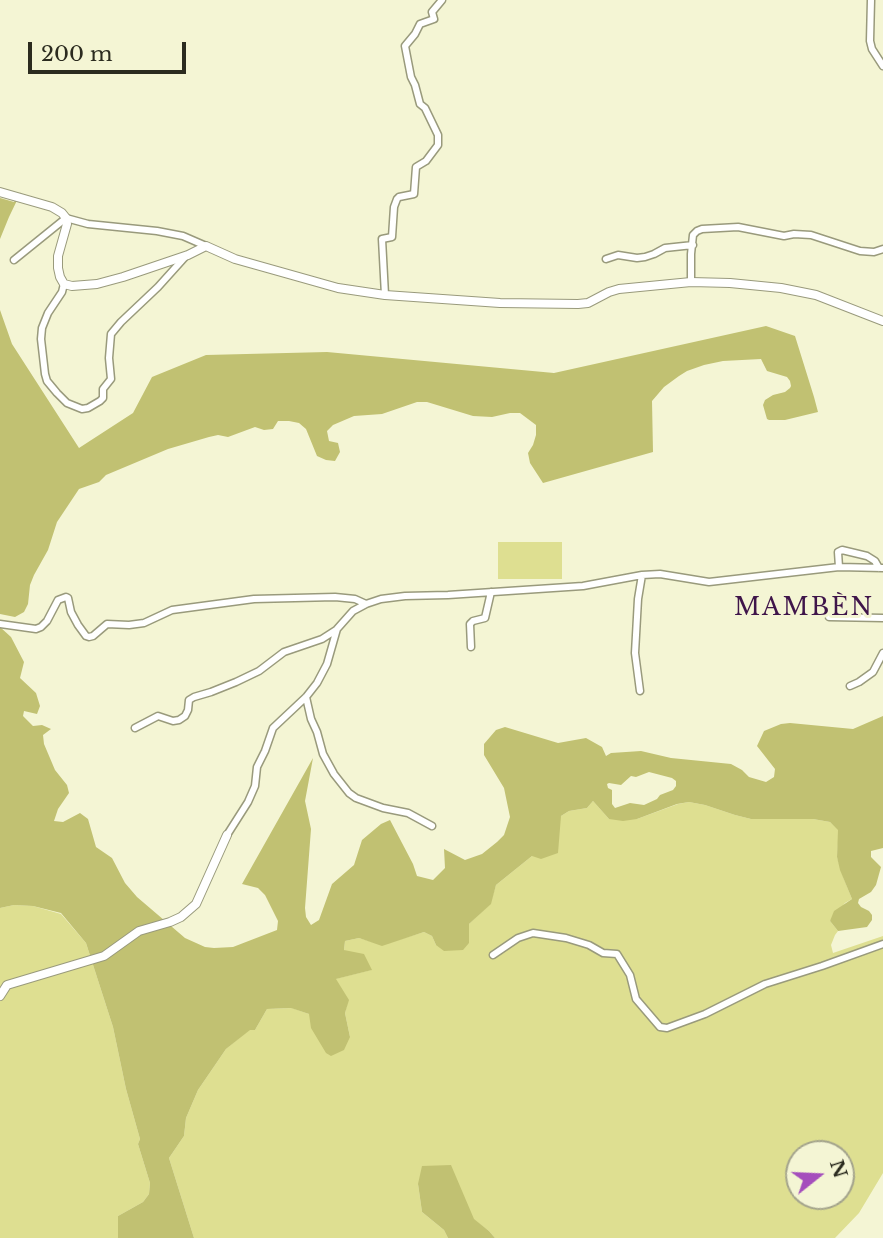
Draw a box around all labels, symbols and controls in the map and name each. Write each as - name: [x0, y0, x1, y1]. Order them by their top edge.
- scale bar: [32, 28, 189, 72]
- text: 200 m: [41, 41, 112, 67]
- district label: MAMBÈN: [735, 594, 873, 622]
- north arrow: [785, 1140, 855, 1210]
- text: N: [825, 1157, 852, 1181]

